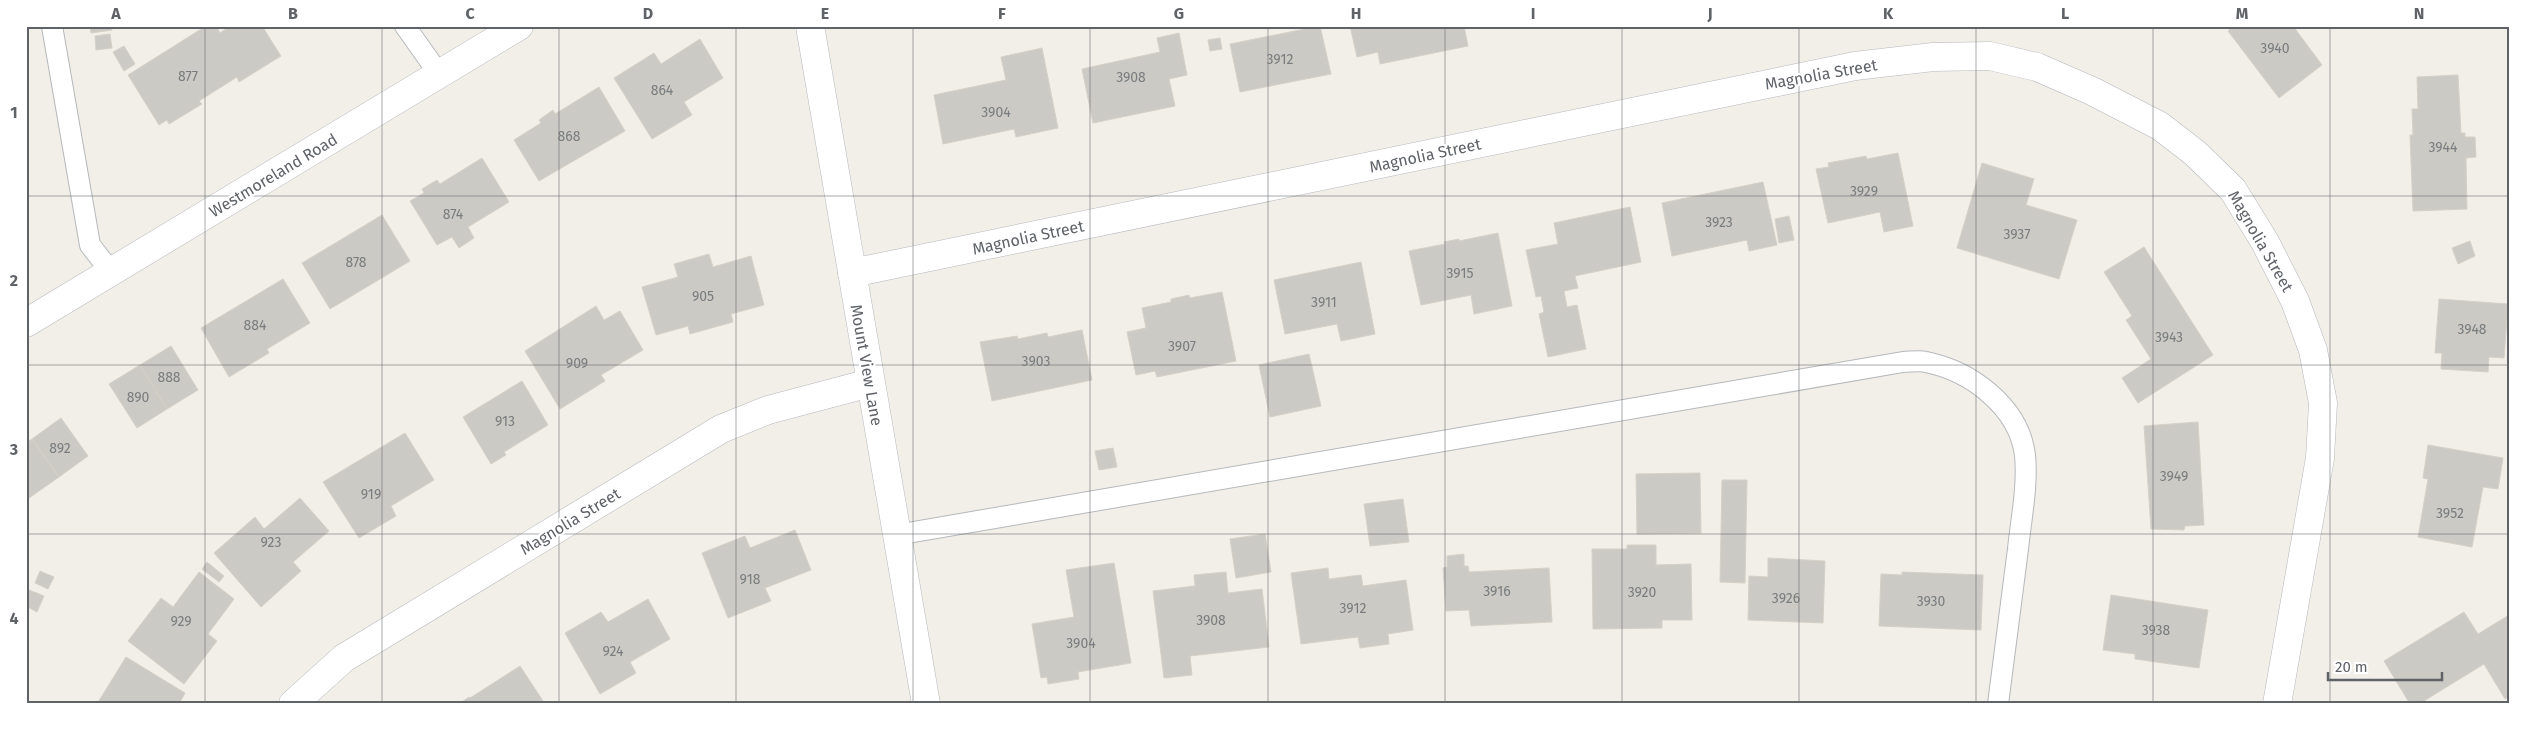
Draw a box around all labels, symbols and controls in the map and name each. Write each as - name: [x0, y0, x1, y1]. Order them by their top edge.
- text: A: [110, 4, 121, 23]
- text: B: [288, 4, 298, 23]
- text: C: [465, 4, 475, 23]
- text: D: [643, 4, 653, 23]
- text: E: [821, 4, 829, 23]
- text: F: [998, 4, 1006, 23]
- text: G: [1174, 4, 1184, 23]
- text: H: [1351, 4, 1361, 23]
- text: I: [1531, 4, 1535, 23]
- text: J: [1706, 4, 1713, 23]
- text: K: [1883, 4, 1894, 23]
- text: L: [2061, 4, 2069, 23]
- text: M: [2236, 4, 2249, 23]
- text: N: [2414, 4, 2424, 23]
- house number: 3940: [2260, 40, 2290, 57]
- house number: 3912: [1267, 51, 1294, 68]
- street label: Magnolia Street: [1764, 55, 1879, 94]
- house number: 877: [178, 68, 198, 85]
- house number: 3908: [1116, 69, 1146, 86]
- house number: 864: [651, 82, 674, 99]
- text: 1: [10, 103, 18, 122]
- house number: 3904: [981, 104, 1011, 121]
- house number: 868: [558, 128, 581, 145]
- street label: Westmoreland Road: [206, 130, 341, 221]
- street label: Magnolia Street: [1368, 134, 1483, 177]
- house number: 3944: [2429, 139, 2458, 156]
- house number: 3929: [1850, 183, 1878, 200]
- street label: Magnolia Street: [2224, 187, 2297, 295]
- house number: 874: [443, 206, 464, 223]
- house number: 3923: [1705, 214, 1733, 231]
- street label: Magnolia Street: [971, 216, 1086, 259]
- house number: 3937: [2003, 226, 2031, 243]
- house number: 878: [345, 254, 367, 271]
- house number: 3915: [1447, 265, 1473, 282]
- text: 2: [10, 271, 18, 290]
- house number: 905: [692, 288, 714, 305]
- house number: 3911: [1311, 294, 1337, 311]
- street label: Mount View Lane: [846, 303, 887, 427]
- house number: 884: [244, 317, 267, 334]
- house number: 3948: [2457, 321, 2487, 338]
- house number: 3943: [2155, 329, 2183, 346]
- house number: 3907: [1168, 338, 1196, 355]
- house number: 3903: [1022, 353, 1050, 370]
- house number: 909: [566, 355, 588, 372]
- house number: 888: [157, 369, 181, 386]
- house number: 890: [127, 389, 150, 406]
- house number: 913: [495, 413, 515, 430]
- text: 3: [9, 440, 18, 459]
- house number: 892: [49, 440, 71, 457]
- house number: 3949: [2160, 468, 2188, 485]
- street label: Magnolia Street: [517, 484, 624, 559]
- house number: 919: [361, 486, 381, 503]
- house number: 3952: [2436, 505, 2464, 522]
- house number: 923: [261, 534, 281, 551]
- house number: 918: [740, 571, 761, 588]
- house number: 3916: [1483, 583, 1511, 600]
- house number: 3920: [1628, 584, 1656, 601]
- house number: 3926: [1772, 590, 1800, 607]
- house number: 3930: [1917, 593, 1946, 610]
- house number: 3912: [1340, 600, 1367, 617]
- text: 4: [9, 609, 19, 628]
- house number: 3908: [1196, 612, 1226, 629]
- house number: 929: [170, 613, 192, 630]
- house number: 3938: [2142, 622, 2171, 639]
- house number: 3904: [1066, 635, 1096, 652]
- house number: 924: [602, 643, 624, 660]
- scale bar: [2328, 650, 2441, 682]
- text: 20 m: [2335, 658, 2368, 676]

